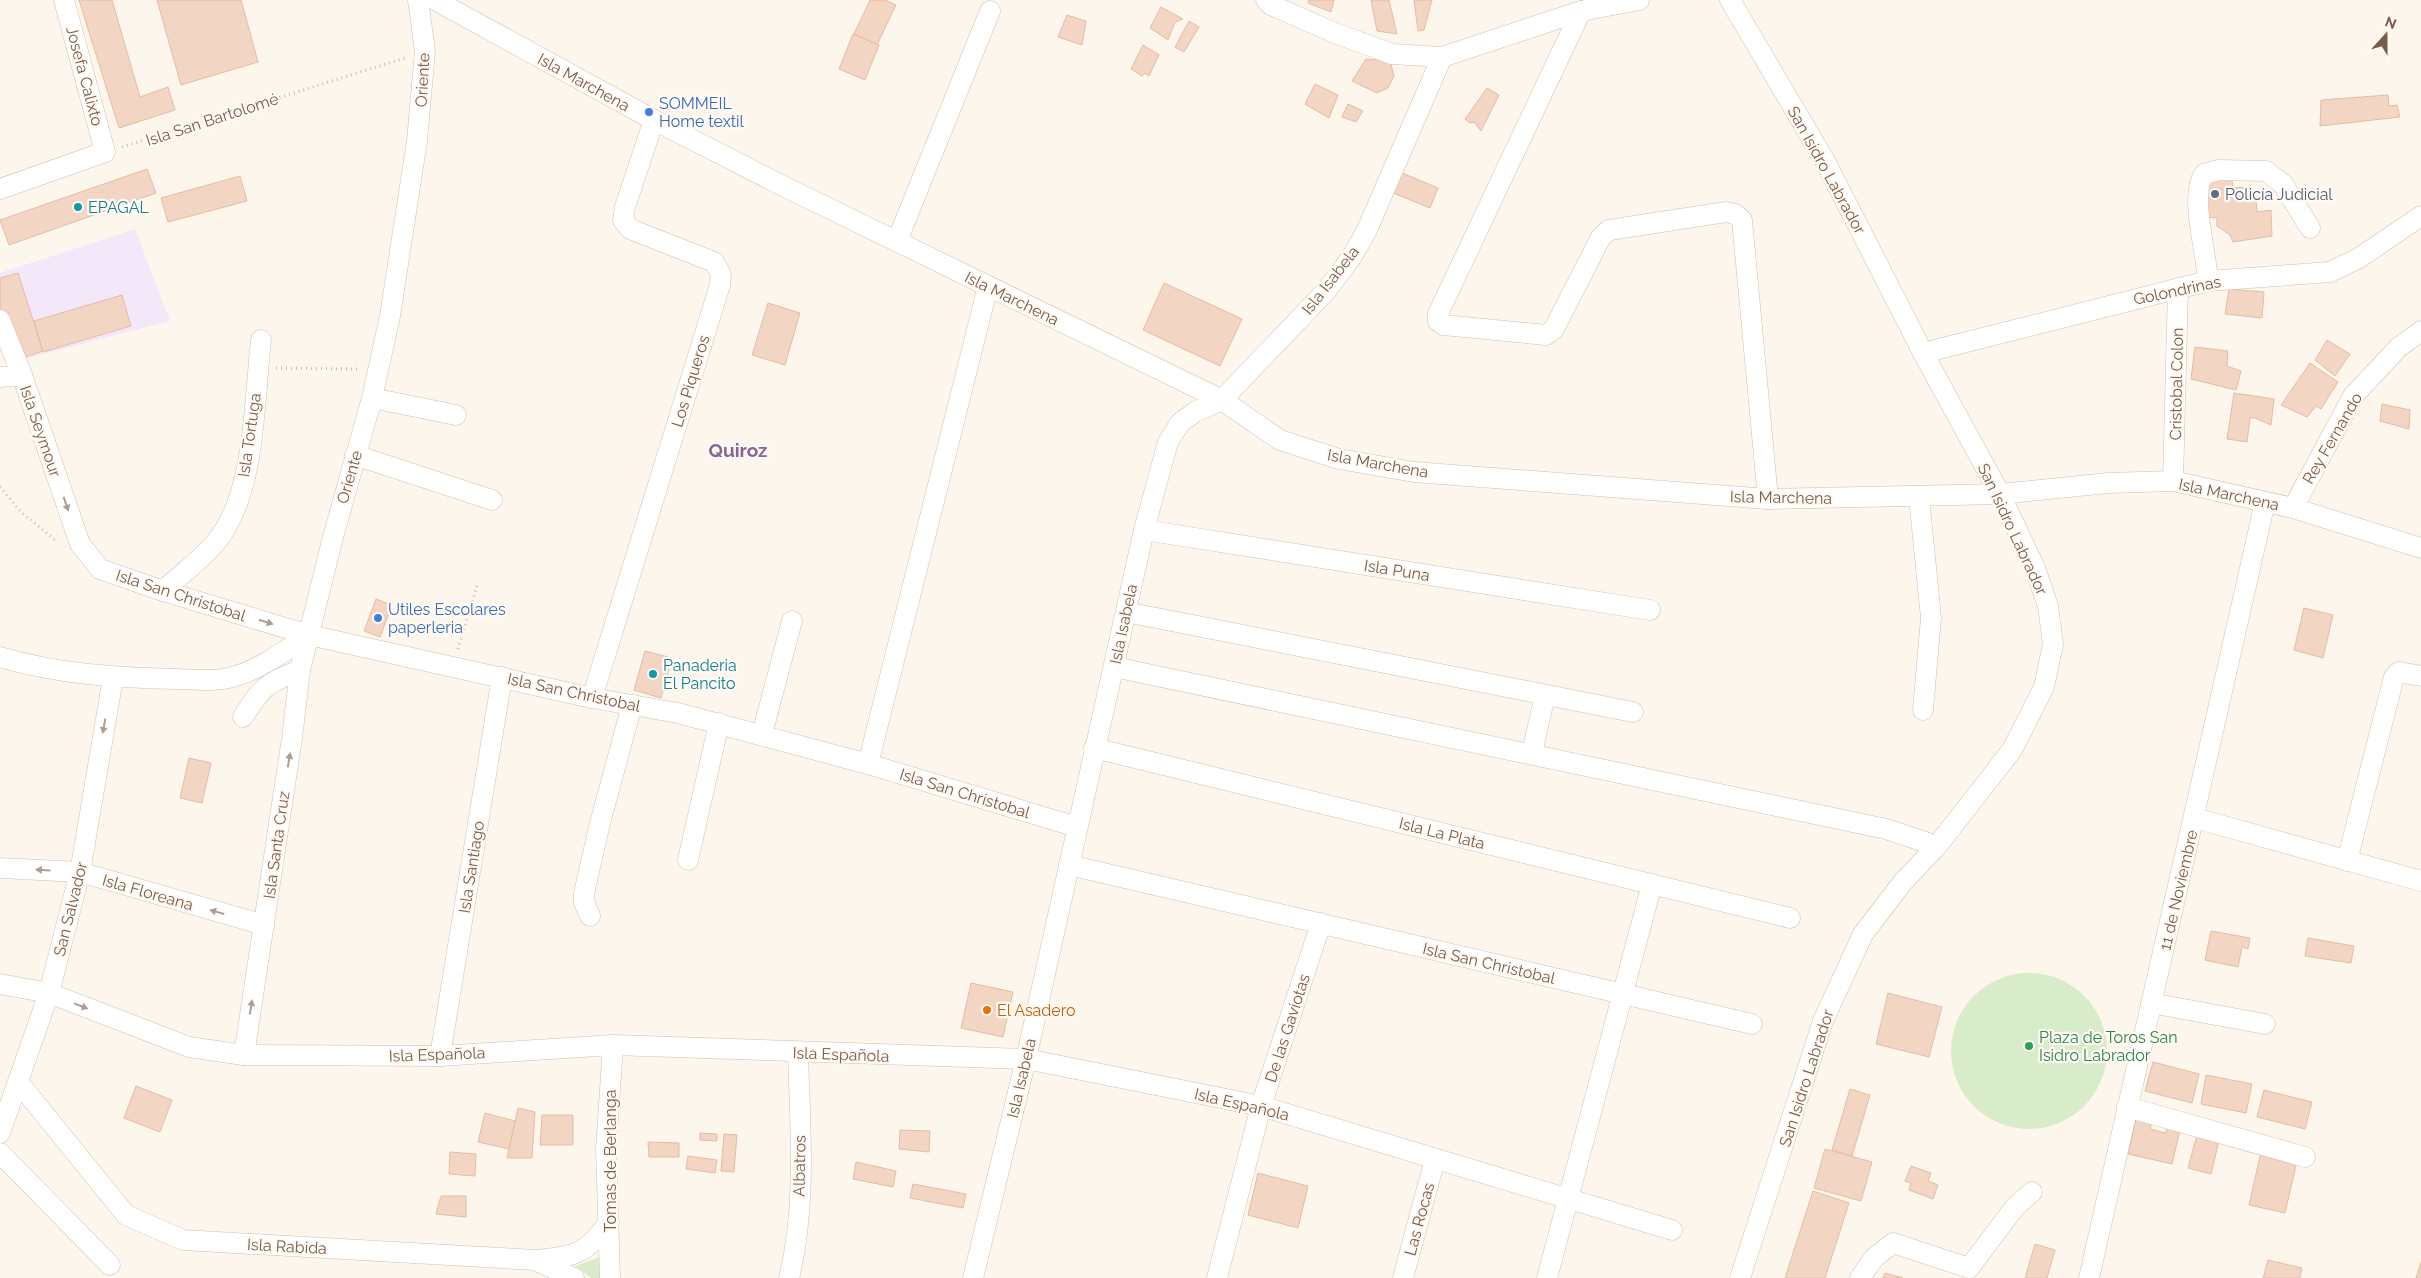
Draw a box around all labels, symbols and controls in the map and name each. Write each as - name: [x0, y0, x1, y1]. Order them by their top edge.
- north arrow: [2361, 10, 2411, 60]
- text: N: [2383, 13, 2399, 32]
- street label: Josefa Calixto: [62, 24, 107, 128]
- street label: Isla Marchena: [534, 49, 633, 116]
- street label: Oriente: [412, 52, 433, 108]
- street label: Isla San Bartolomé: [143, 89, 281, 150]
- place label: SOMMEIL Home textil: [659, 94, 745, 131]
- street label: San Isidro Labrador: [1784, 103, 1870, 238]
- marker: SOMMEIL Home textil: [643, 106, 655, 118]
- place label: Policía Judicial: [2225, 185, 2333, 204]
- marker: Policía Judicial: [2209, 188, 2221, 200]
- place label: EPAGAL: [88, 198, 150, 217]
- marker: EPAGAL: [72, 201, 84, 213]
- street label: Isla Isabela: [1298, 242, 1363, 318]
- street label: Isla Marchena: [962, 267, 1062, 329]
- street label: Golondrinas: [2132, 272, 2223, 309]
- street label: Cristobal Colon: [2166, 327, 2187, 441]
- street label: Los Piqueros: [667, 333, 714, 429]
- street label: Isla Seymour: [16, 383, 65, 480]
- street label: Rey Fernando: [2299, 389, 2366, 487]
- street label: Isla Tortuga: [234, 392, 265, 478]
- district label: Quiroz: [709, 439, 767, 461]
- street label: Isla Marchena: [1326, 445, 1430, 482]
- street label: Oriente: [333, 448, 366, 506]
- street label: San Isidro Labrador: [1974, 460, 2052, 598]
- street label: Isla Marchena: [2177, 475, 2281, 514]
- street label: Isla Marchena: [1730, 487, 1832, 508]
- one-way arrow: [63, 497, 71, 512]
- street label: Isla Puna: [1363, 556, 1431, 585]
- street label: Isla San Christobal: [114, 566, 249, 626]
- street label: Isla Isabela: [1106, 582, 1141, 666]
- place label: Utiles Escolares paperleria: [388, 600, 506, 637]
- marker: Utiles Escolares paperleria: [372, 612, 384, 624]
- one-way arrow: [259, 619, 274, 627]
- place label: Panaderia El Pancito: [663, 656, 737, 693]
- marker: Panaderia El Pancito: [647, 668, 659, 680]
- street label: Isla San Christobal: [506, 669, 643, 716]
- one-way arrow: [100, 719, 108, 735]
- one-way arrow: [285, 751, 293, 767]
- street label: Isla San Christobal: [897, 765, 1033, 823]
- street label: Isla Santa Cruz: [260, 790, 293, 900]
- street label: Isla La Plata: [1397, 814, 1487, 853]
- street label: Isla Santiago: [455, 819, 488, 915]
- street label: 11 de Noviembre: [2155, 828, 2202, 952]
- street label: San Salvador: [50, 860, 91, 958]
- one-way arrow: [35, 866, 51, 874]
- street label: Isla Floreana: [100, 870, 195, 915]
- one-way arrow: [210, 907, 225, 915]
- street label: Isla San Christobal: [1421, 939, 1558, 988]
- street label: De las Gaviotas: [1261, 971, 1314, 1085]
- one-way arrow: [248, 998, 256, 1014]
- place label: El Asadero: [997, 1001, 1076, 1020]
- one-way arrow: [74, 1002, 88, 1010]
- marker: El Asadero: [981, 1004, 993, 1016]
- street label: San Isidro Labrador: [1775, 1007, 1838, 1149]
- place label: Plaza de Toros San Isidro Labrador: [2039, 1028, 2178, 1065]
- street label: Isla Isabela: [1003, 1036, 1040, 1120]
- marker: Plaza de Toros San Isidro Labrador: [2023, 1040, 2035, 1052]
- street label: Isla Española: [388, 1043, 486, 1066]
- street label: Isla Española: [792, 1043, 890, 1066]
- street label: Isla Española: [1193, 1084, 1291, 1125]
- street label: Tomas de Berlanga: [601, 1090, 620, 1232]
- street label: Albatros: [789, 1135, 810, 1197]
- street label: Las Rocas: [1401, 1180, 1438, 1258]
- street label: Isla Rabida: [247, 1235, 327, 1258]

